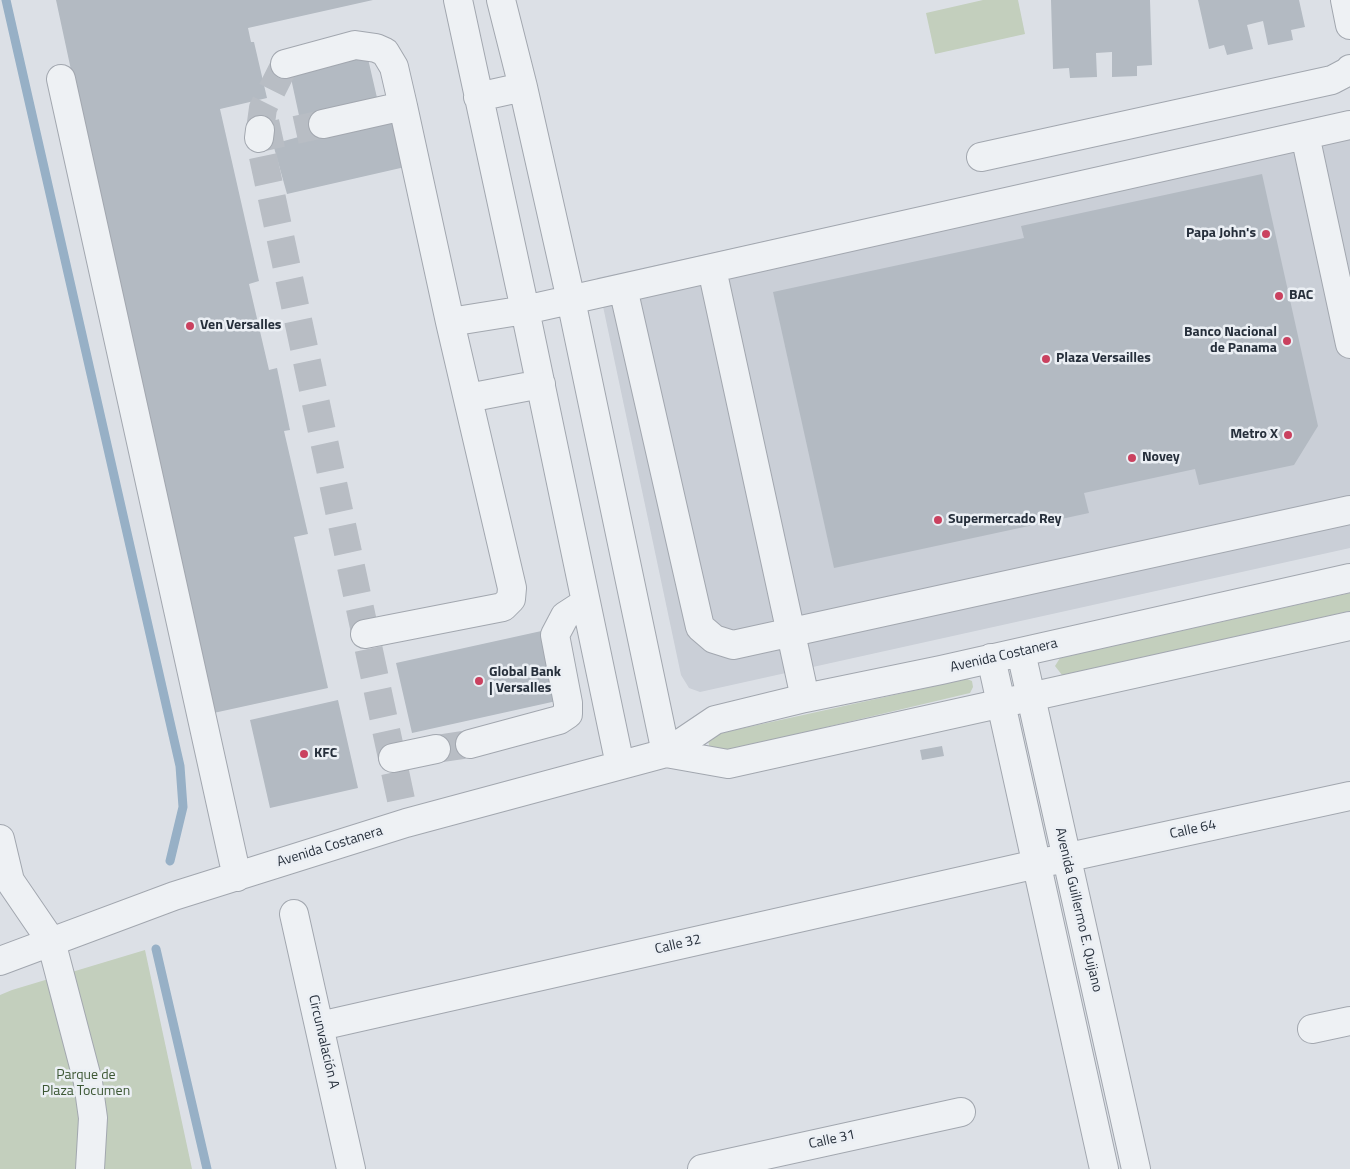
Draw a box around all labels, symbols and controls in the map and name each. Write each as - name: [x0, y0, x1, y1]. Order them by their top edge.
- place label: Papa John's: [1186, 226, 1256, 242]
- marker: Papa John's: [1260, 228, 1272, 240]
- place label: BAC: [1289, 288, 1313, 304]
- marker: BAC: [1273, 290, 1285, 302]
- place label: Ven Versalles: [200, 318, 281, 334]
- marker: Ven Versalles: [184, 320, 196, 332]
- place label: Banco Nacional de Panama: [1184, 325, 1277, 358]
- marker: Banco Nacional de Panama: [1281, 335, 1293, 347]
- place label: Plaza Versailles: [1056, 351, 1151, 367]
- marker: Plaza Versailles: [1040, 353, 1052, 365]
- place label: Metro X: [1230, 427, 1278, 443]
- marker: Metro X: [1282, 429, 1294, 441]
- place label: Novey: [1142, 450, 1180, 466]
- marker: Novey: [1126, 452, 1138, 464]
- place label: Supermercado Rey: [948, 512, 1062, 528]
- marker: Supermercado Rey: [932, 514, 944, 526]
- street label: Avenida Costanera: [949, 635, 1059, 677]
- place label: Global Bank | Versalles: [489, 665, 561, 698]
- marker: Global Bank | Versalles: [473, 675, 485, 687]
- place label: KFC: [314, 746, 337, 762]
- marker: KFC: [298, 748, 310, 760]
- street label: Calle 64: [1168, 817, 1218, 843]
- street label: Avenida Costanera: [275, 823, 385, 871]
- street label: Avenida Guillermo E. Quijano: [1051, 826, 1105, 994]
- street label: Calle 32: [653, 932, 703, 958]
- street label: Circunvalación A: [304, 993, 342, 1091]
- park label: Parque de Plaza Tocumen: [42, 1068, 130, 1100]
- street label: Calle 31: [807, 1127, 857, 1153]

